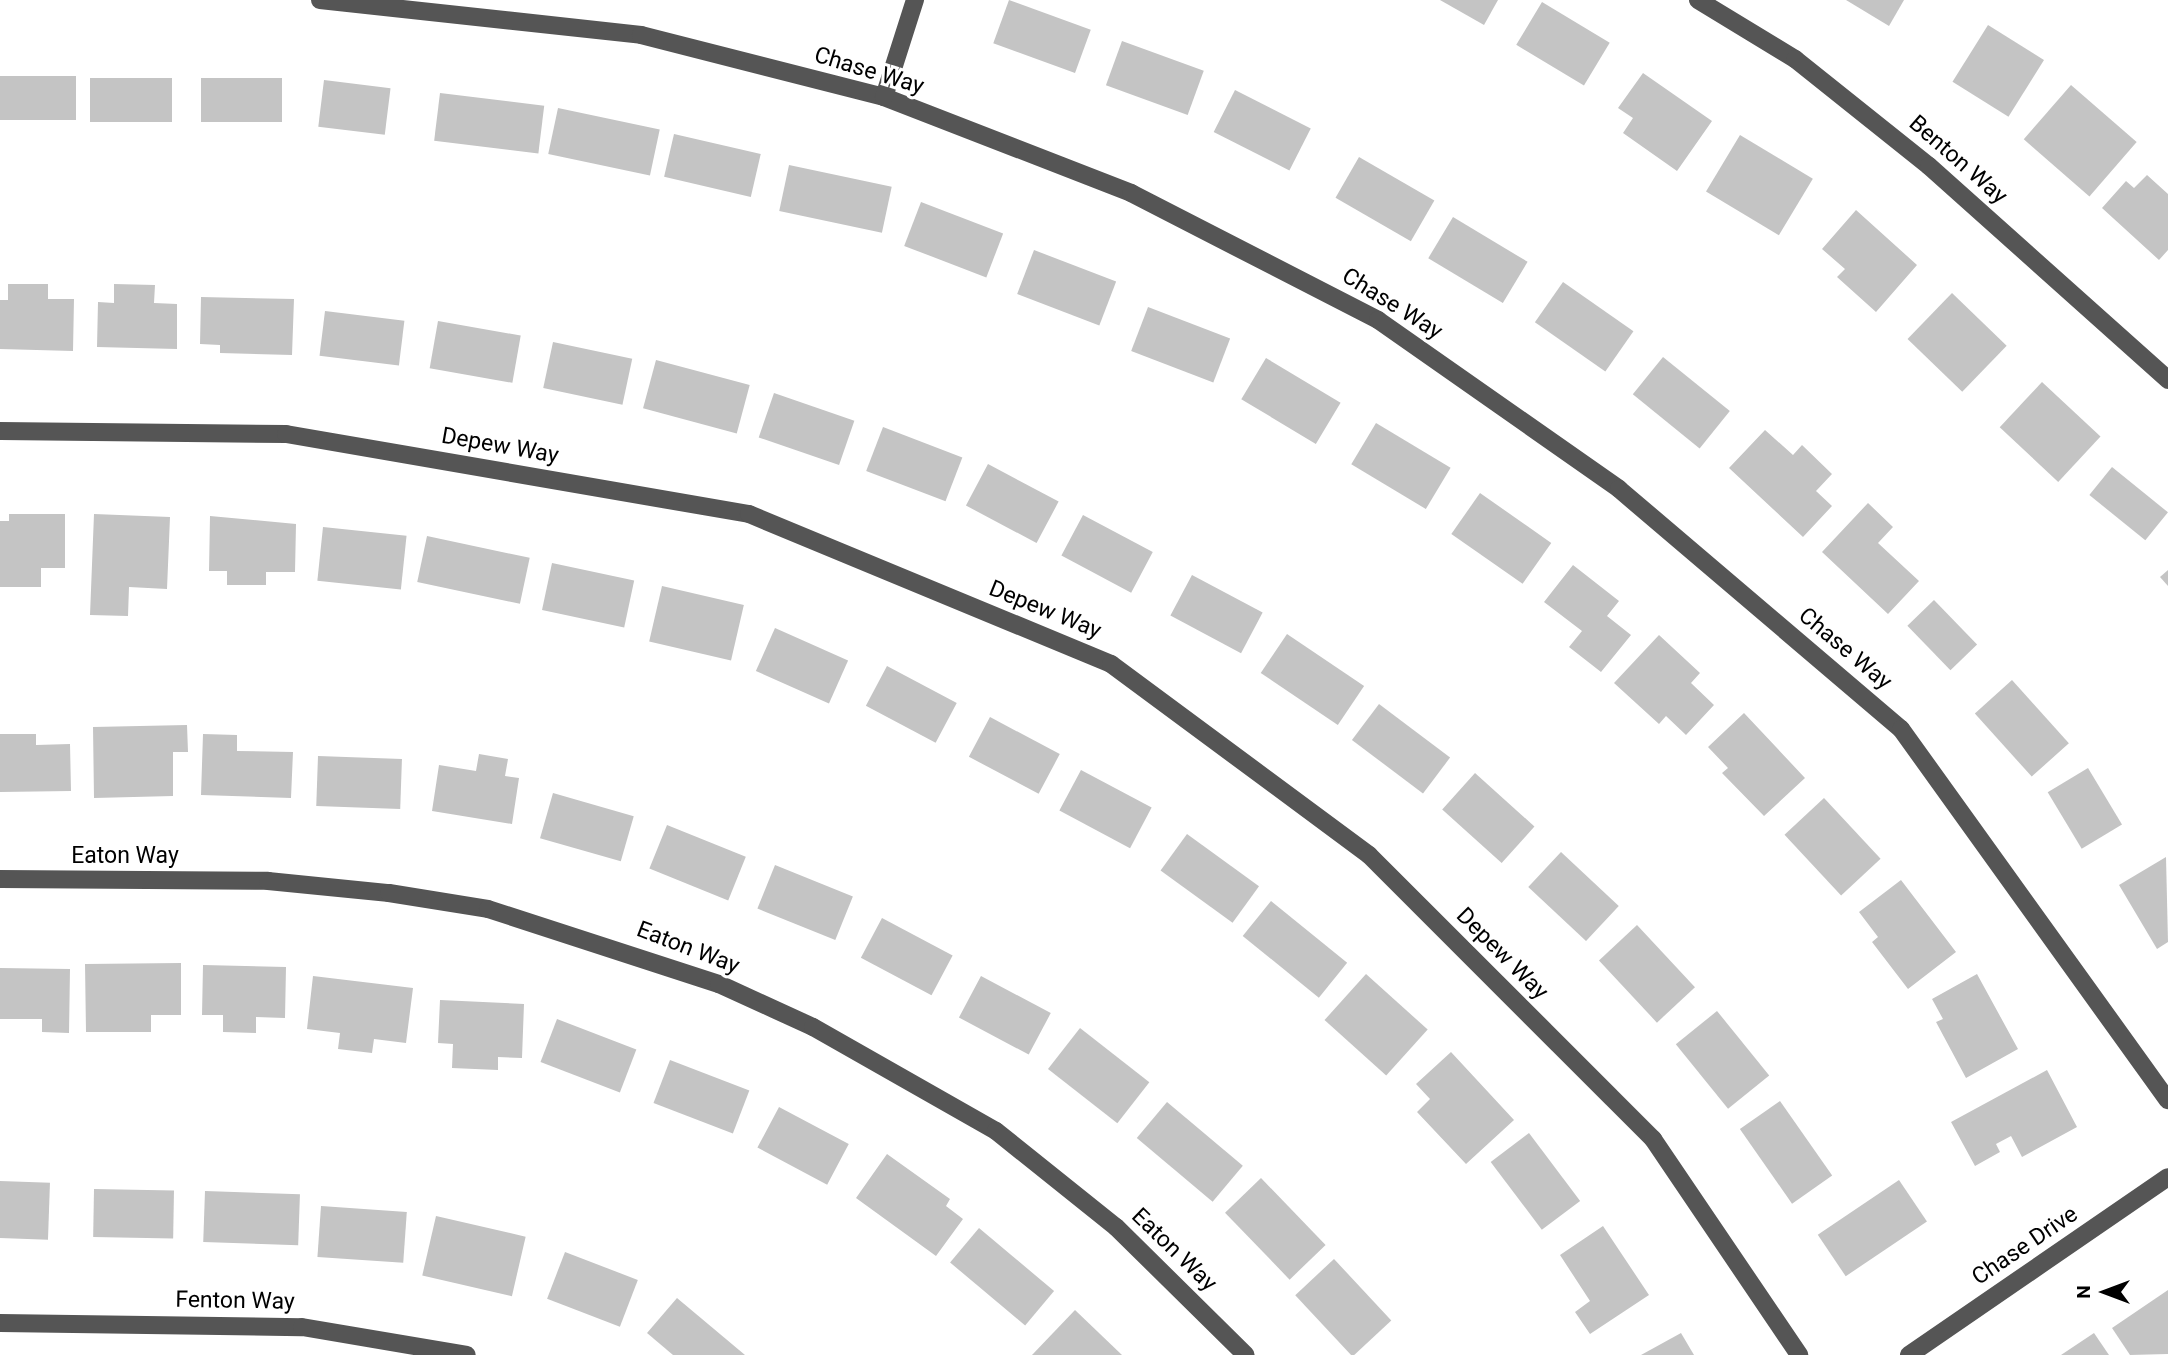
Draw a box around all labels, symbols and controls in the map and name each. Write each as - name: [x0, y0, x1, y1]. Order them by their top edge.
- street label: Chase Way: [811, 41, 927, 101]
- street label: Benton Way: [1903, 110, 2013, 210]
- street label: Chase Way: [1337, 262, 1447, 346]
- street label: Depew Way: [439, 422, 561, 470]
- street label: Depew Way: [985, 575, 1105, 645]
- street label: Chase Way: [1793, 602, 1897, 696]
- street label: Eaton Way: [71, 842, 179, 870]
- street label: Depew Way: [1450, 902, 1554, 1006]
- street label: Eaton Way: [633, 916, 743, 980]
- street label: Chase Drive: [1967, 1201, 2083, 1291]
- street label: Eaton Way: [1126, 1203, 1222, 1297]
- north arrow: [2070, 1257, 2140, 1327]
- text: N: [2072, 1285, 2095, 1299]
- street label: Fenton Way: [175, 1286, 295, 1316]

